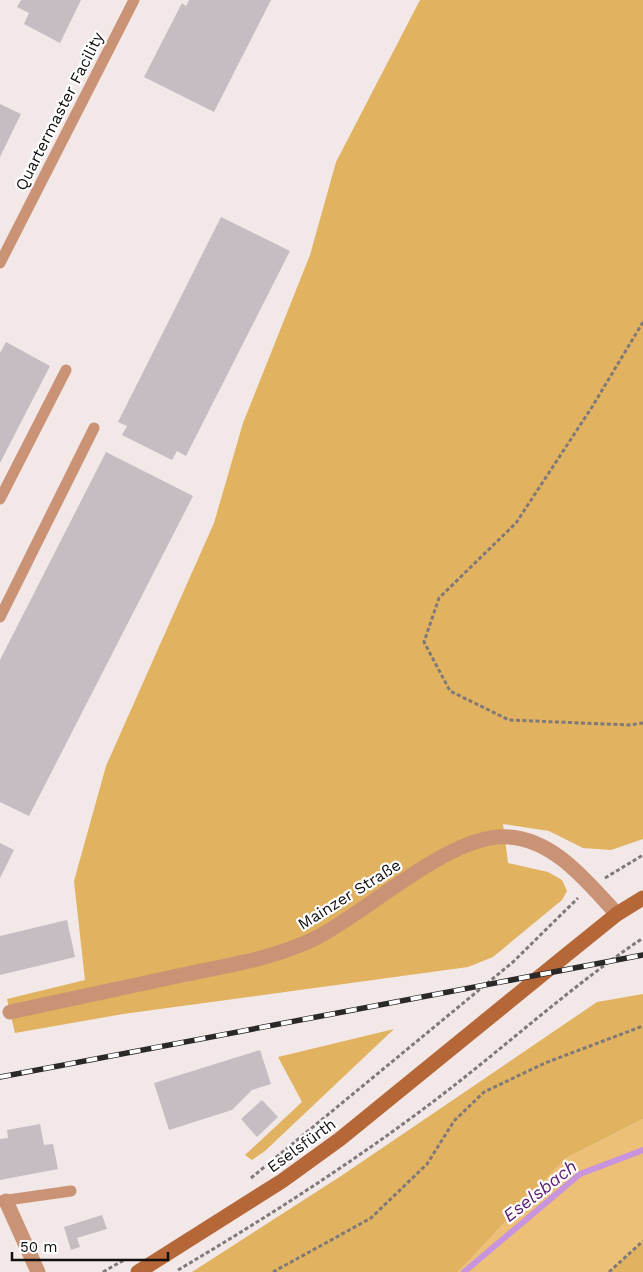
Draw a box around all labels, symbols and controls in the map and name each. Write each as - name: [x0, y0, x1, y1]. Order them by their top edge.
- street label: Quartermaster Facility: [11, 28, 108, 194]
- street label: Mainzer Straße: [294, 855, 404, 934]
- street label: Eselsfürth: [263, 1114, 339, 1177]
- water label: Eselsbach: [499, 1155, 581, 1226]
- scale bar: [12, 1230, 169, 1262]
- text: 50 m: [20, 1238, 57, 1256]

